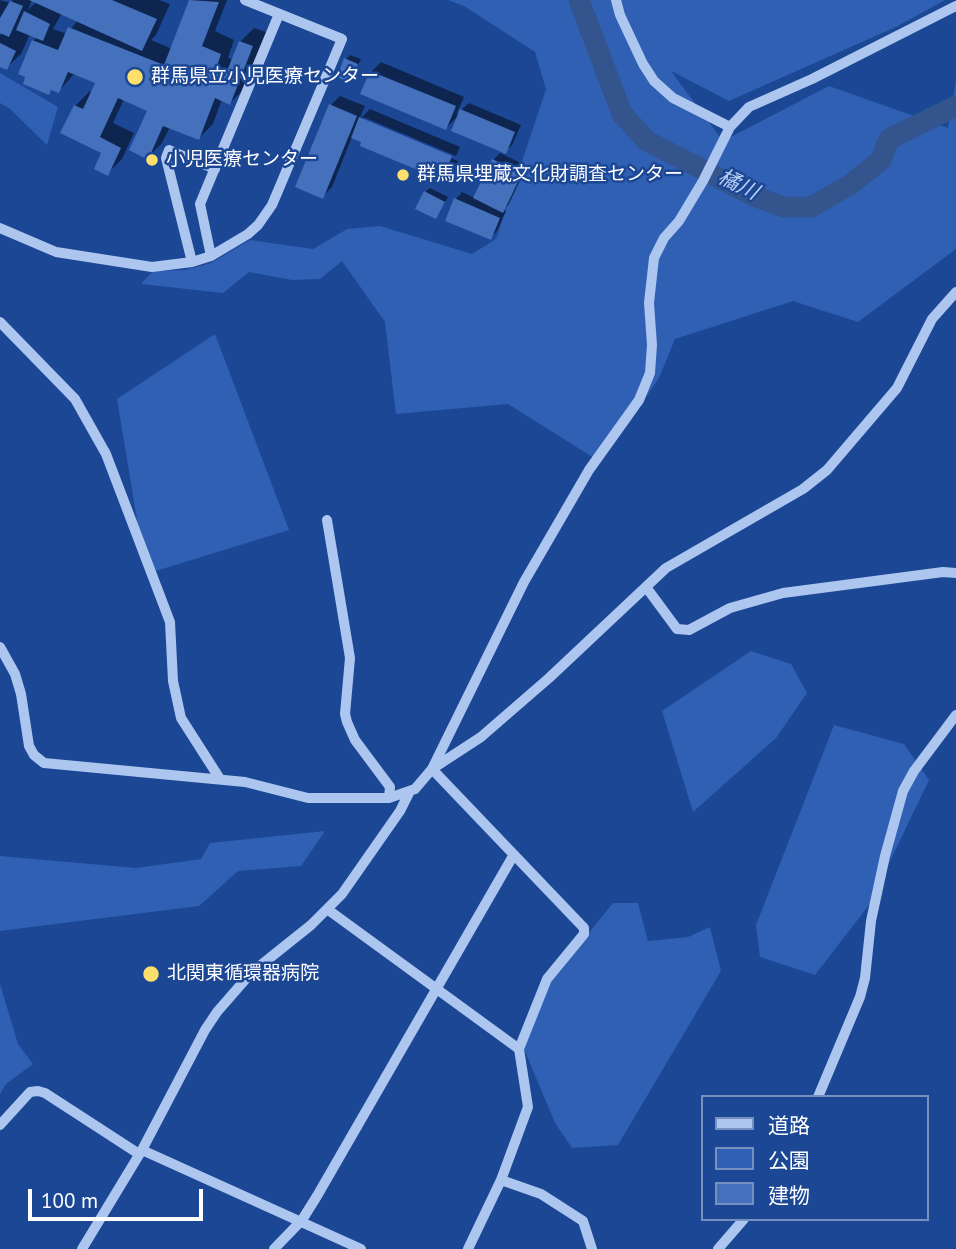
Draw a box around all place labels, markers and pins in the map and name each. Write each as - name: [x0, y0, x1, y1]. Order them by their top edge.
- place label: 群馬県立小児医療センター: [151, 66, 379, 88]
- marker: 群馬県立小児医療センター: [125, 67, 145, 87]
- place label: 小児医療センター: [166, 149, 318, 171]
- marker: 小児医療センター: [144, 152, 160, 168]
- place label: 群馬県埋蔵文化財調査センター: [417, 164, 683, 186]
- marker: 群馬県埋蔵文化財調査センター: [395, 167, 411, 183]
- place label: 北関東循環器病院: [167, 963, 319, 985]
- marker: 北関東循環器病院: [141, 964, 161, 984]

